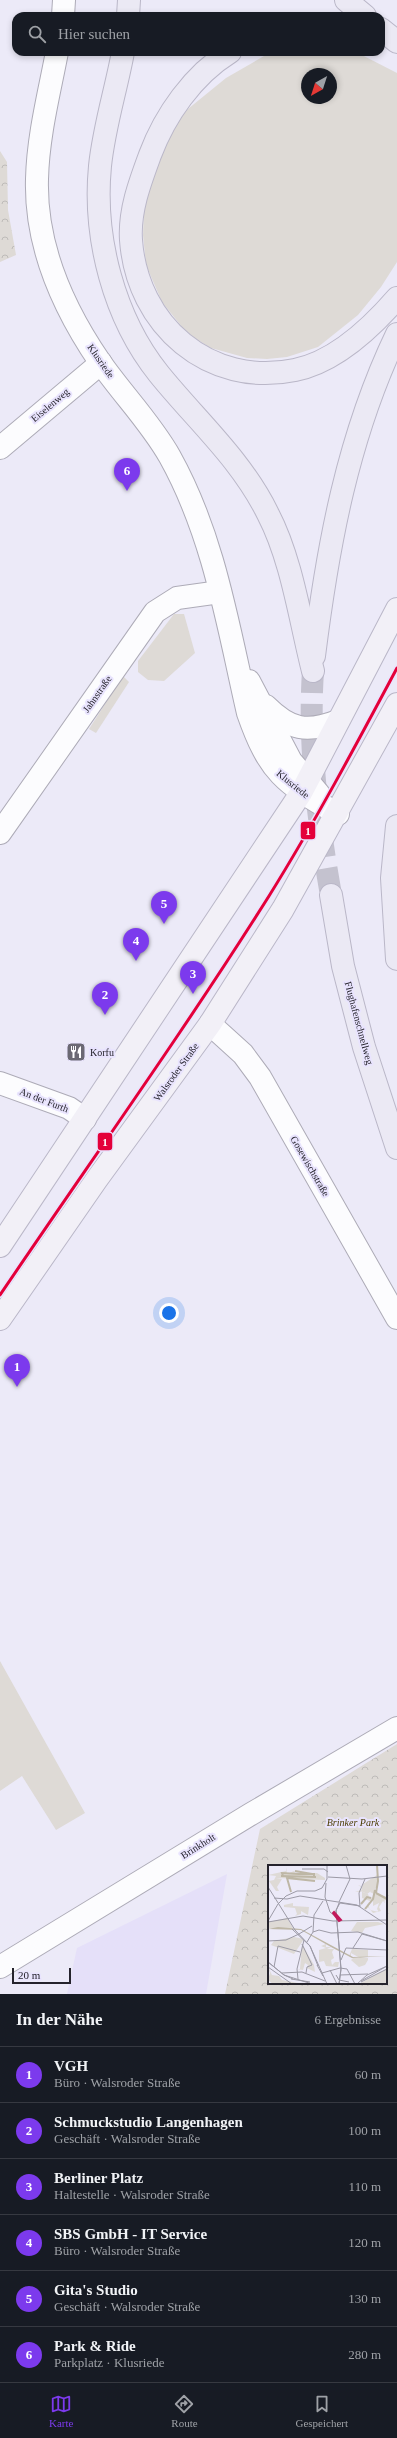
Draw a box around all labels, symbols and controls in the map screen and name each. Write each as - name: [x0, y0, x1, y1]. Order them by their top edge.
- search box: [12, 12, 385, 56]
- icon: search: [26, 23, 48, 45]
- text: Hier suchen: [58, 26, 130, 42]
- north arrow: [301, 68, 337, 104]
- street label: Klusriede: [85, 342, 117, 381]
- street label: Eiselenweg: [29, 386, 71, 424]
- pin: 6: [114, 458, 140, 491]
- street label: Jahnstraße: [80, 673, 114, 714]
- street label: Klusriede: [274, 767, 312, 801]
- line badge: 1: [300, 821, 316, 840]
- text: 1: [305, 825, 311, 837]
- pin: 5: [151, 891, 177, 924]
- pin: 4: [123, 928, 149, 961]
- pin: 3: [180, 961, 206, 994]
- street label: Flughafenschnellweg: [343, 980, 375, 1066]
- pin: 2: [92, 982, 118, 1015]
- street label: Walsroder Straße: [151, 1040, 201, 1103]
- restaurant icon: Korfu: [65, 1041, 87, 1063]
- place label: Korfu: [90, 1047, 114, 1058]
- street label: An der Furth: [18, 1086, 70, 1114]
- line badge: 1: [97, 1132, 113, 1151]
- street label: Gosewischstraße: [288, 1134, 332, 1199]
- text: 1: [102, 1136, 108, 1148]
- your location: [159, 1303, 179, 1323]
- pin: 1: [4, 1354, 30, 1387]
- park label: Brinker Park: [327, 1817, 380, 1828]
- street label: Brinkholt: [179, 1831, 217, 1861]
- inset map: [268, 1865, 387, 1984]
- scale bar: [12, 1966, 71, 1985]
- text: 20 m: [18, 1969, 40, 1981]
- text: In der Nähe: [16, 2010, 103, 2029]
- text: 6 Ergebnisse: [314, 2012, 381, 2027]
- text: VGH: [54, 2058, 88, 2074]
- text: 1: [26, 2067, 32, 2082]
- text: 60 m: [355, 2067, 381, 2082]
- text: Büro · Walsroder Straße: [54, 2075, 180, 2090]
- text: Schmuckstudio Langenhagen: [54, 2114, 243, 2130]
- text: 2: [26, 2123, 32, 2138]
- text: 100 m: [348, 2123, 381, 2138]
- text: Geschäft · Walsroder Straße: [54, 2131, 200, 2146]
- text: Berliner Platz: [54, 2170, 143, 2186]
- text: 3: [26, 2179, 32, 2194]
- text: 110 m: [349, 2179, 381, 2194]
- text: Haltestelle · Walsroder Straße: [54, 2187, 210, 2202]
- text: SBS GmbH - IT Service: [54, 2226, 207, 2242]
- text: 4: [26, 2235, 32, 2250]
- text: 120 m: [348, 2235, 381, 2250]
- text: Büro · Walsroder Straße: [54, 2243, 180, 2258]
- text: Gita's Studio: [54, 2282, 138, 2298]
- text: 5: [26, 2291, 32, 2306]
- text: 130 m: [348, 2291, 381, 2306]
- text: Geschäft · Walsroder Straße: [54, 2299, 200, 2314]
- text: Park & Ride: [54, 2338, 136, 2354]
- text: 6: [26, 2347, 32, 2362]
- text: 280 m: [348, 2347, 381, 2362]
- text: Parkplatz · Klusriede: [54, 2355, 164, 2370]
- tab: Karte: [49, 2393, 73, 2429]
- tab: Route: [171, 2393, 198, 2429]
- tab: Gespeichert: [295, 2393, 348, 2429]

